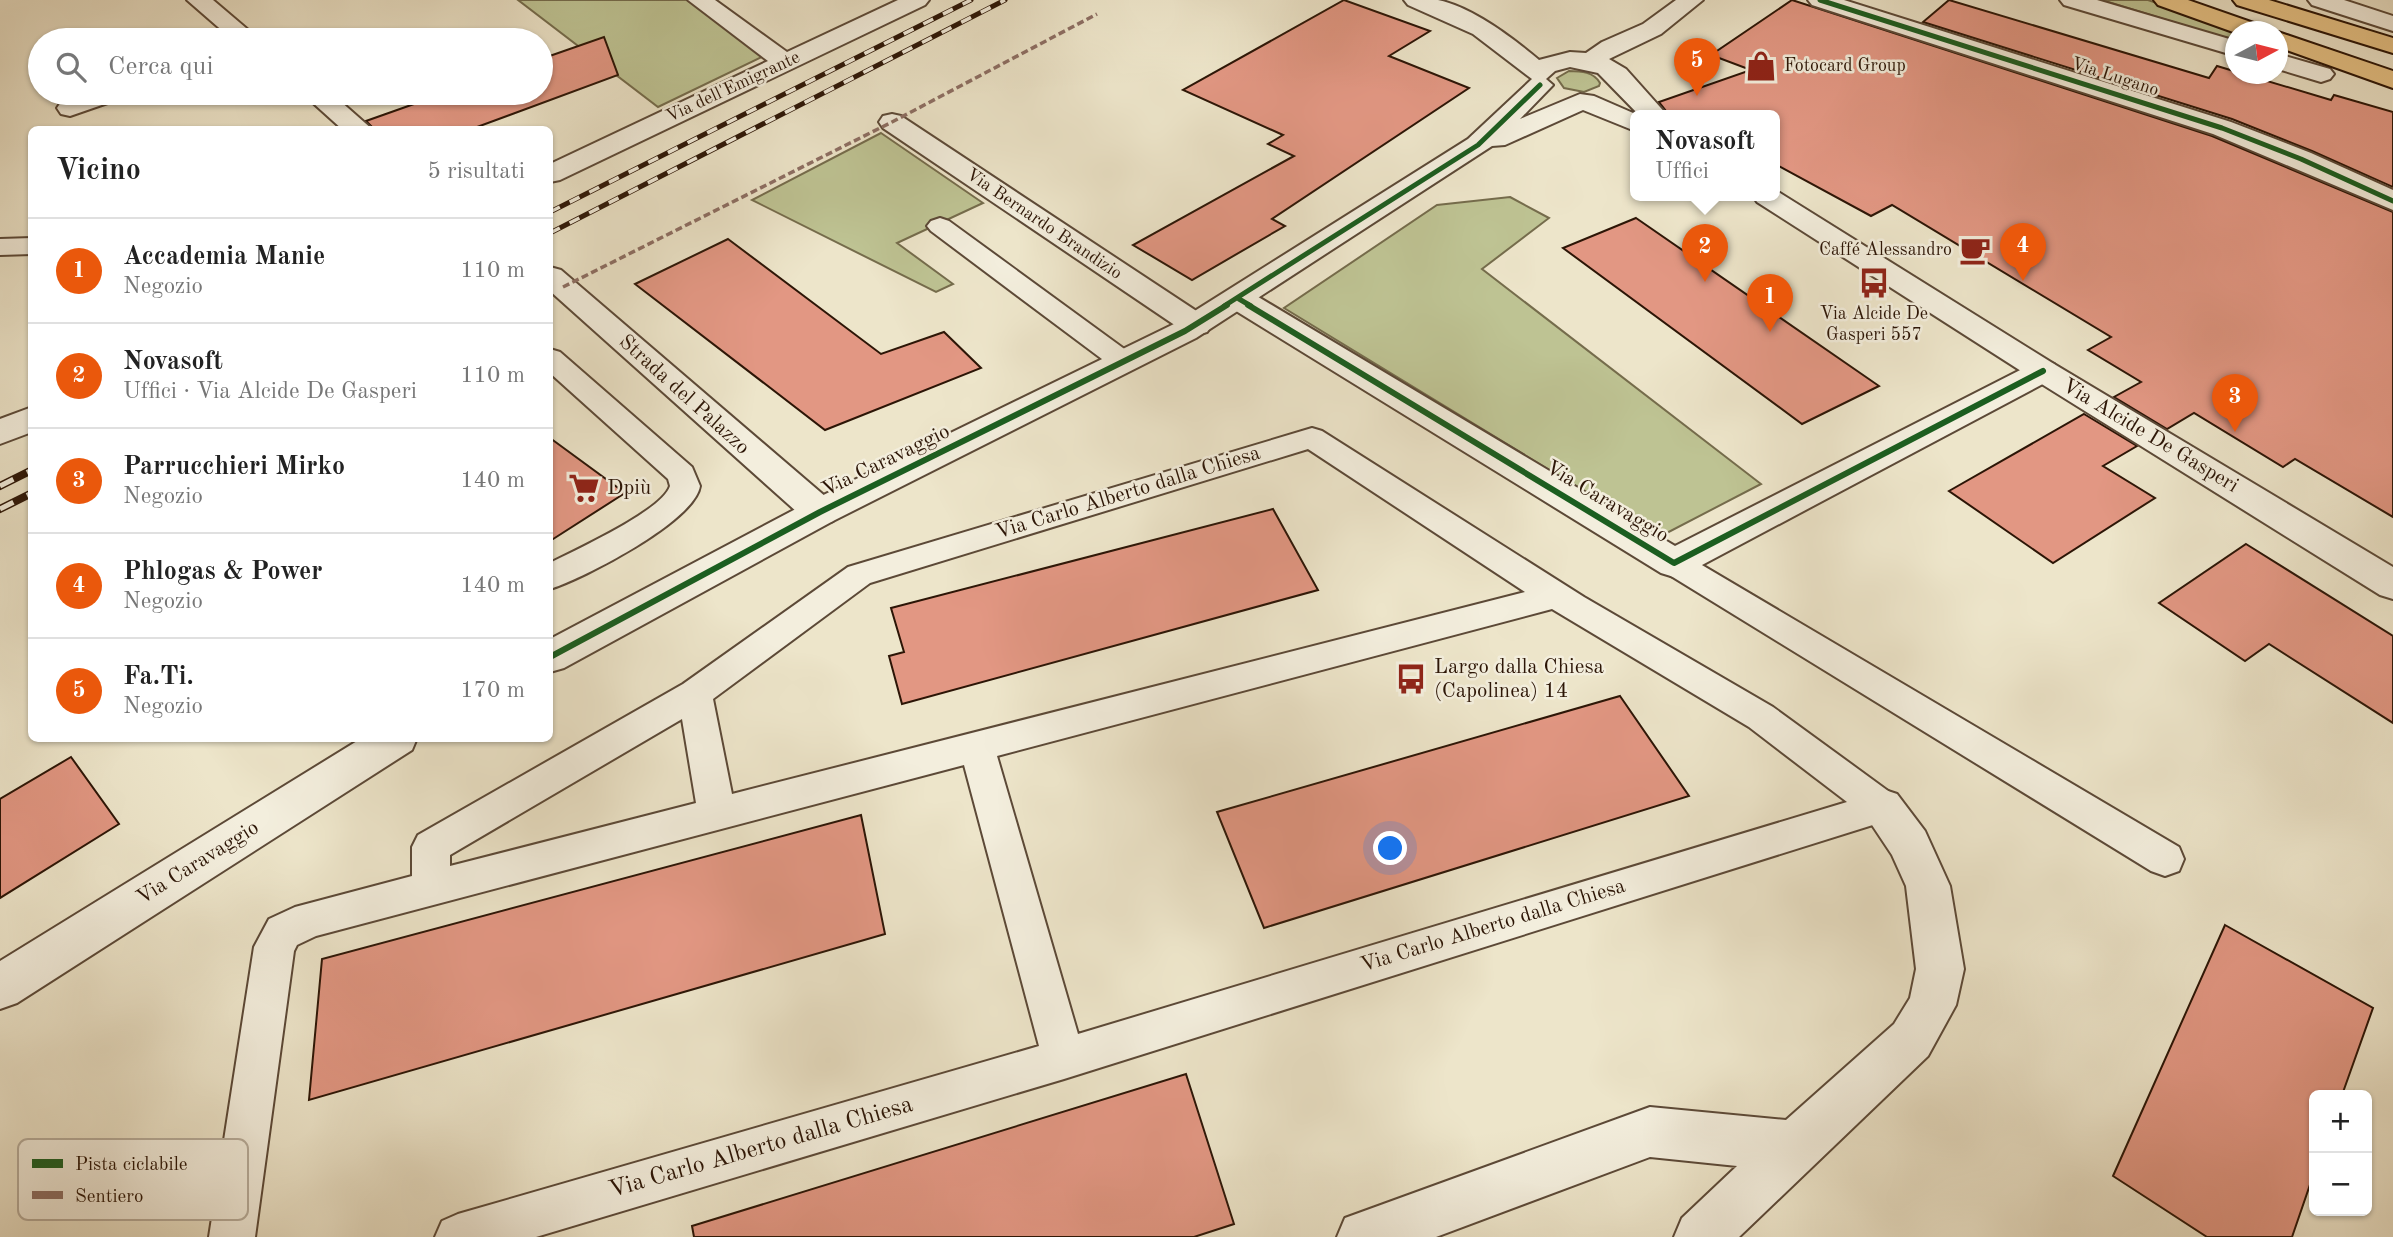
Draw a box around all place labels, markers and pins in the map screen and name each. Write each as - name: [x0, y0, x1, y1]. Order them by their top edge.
- pin: 5: [1674, 38, 1720, 96]
- shop icon: Fotocard Group: [1744, 49, 1778, 83]
- place label: Fotocard Group: [1784, 57, 1906, 75]
- pin: 4: [2000, 223, 2046, 281]
- pin: 2: [1682, 224, 1728, 282]
- cafe icon: Caffé Alessandro: [1958, 233, 1992, 267]
- place label: Caffé Alessandro: [1819, 241, 1952, 259]
- bus stop icon: Via Alcide De Gasperi 557: [1857, 266, 1891, 300]
- pin: 1: [1747, 274, 1793, 332]
- place label: Via Alcide De Gasperi 557: [1820, 305, 1928, 344]
- pin: 3: [2212, 374, 2258, 432]
- supermarket icon: Dpiù: [567, 471, 601, 505]
- place label: Dpiù: [607, 478, 651, 499]
- place label: Largo dalla Chiesa (Capolinea) 14: [1434, 657, 1604, 702]
- bus stop icon: Largo dalla Chiesa (Capolinea) 14: [1394, 662, 1428, 696]

